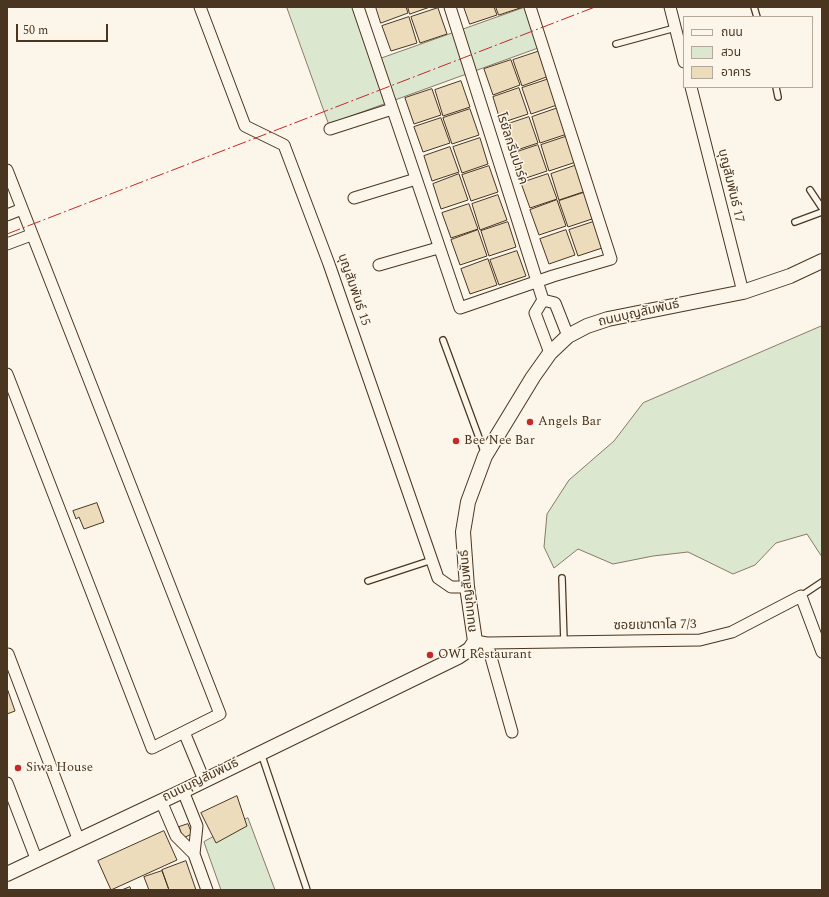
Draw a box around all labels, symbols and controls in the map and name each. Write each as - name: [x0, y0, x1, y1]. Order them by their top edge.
- scale bar: [18, 16, 110, 42]
- legend: [683, 16, 813, 88]
- text: 50 m: [23, 21, 48, 40]
- text: ถนน: [721, 23, 743, 42]
- text: สวน: [721, 43, 741, 62]
- text: อาคาร: [721, 63, 751, 82]
- street label: โรยัลกรีนปาร์ค: [492, 111, 530, 187]
- street label: บุญสัมพันธ์ 17: [713, 148, 747, 224]
- street label: บุญสัมพันธ์ 15: [333, 252, 373, 328]
- street label: ถนนบุญสัมพันธ์: [597, 297, 681, 331]
- place label: Angels Bar: [538, 414, 601, 430]
- marker: Angels Bar: [525, 417, 535, 427]
- place label: Bee Nee Bar: [464, 433, 535, 449]
- marker: Bee Nee Bar: [451, 436, 461, 446]
- street label: ถนนบุญสัมพันธ์: [457, 549, 481, 633]
- street label: ซอยเขาตาโล 7/3: [613, 617, 697, 635]
- place label: OWI Restaurant: [438, 647, 532, 663]
- marker: OWI Restaurant: [425, 650, 435, 660]
- street label: ถนนบุญสัมพันธ์: [160, 756, 242, 806]
- place label: Siwa House: [26, 760, 93, 776]
- marker: Siwa House: [13, 763, 23, 773]

